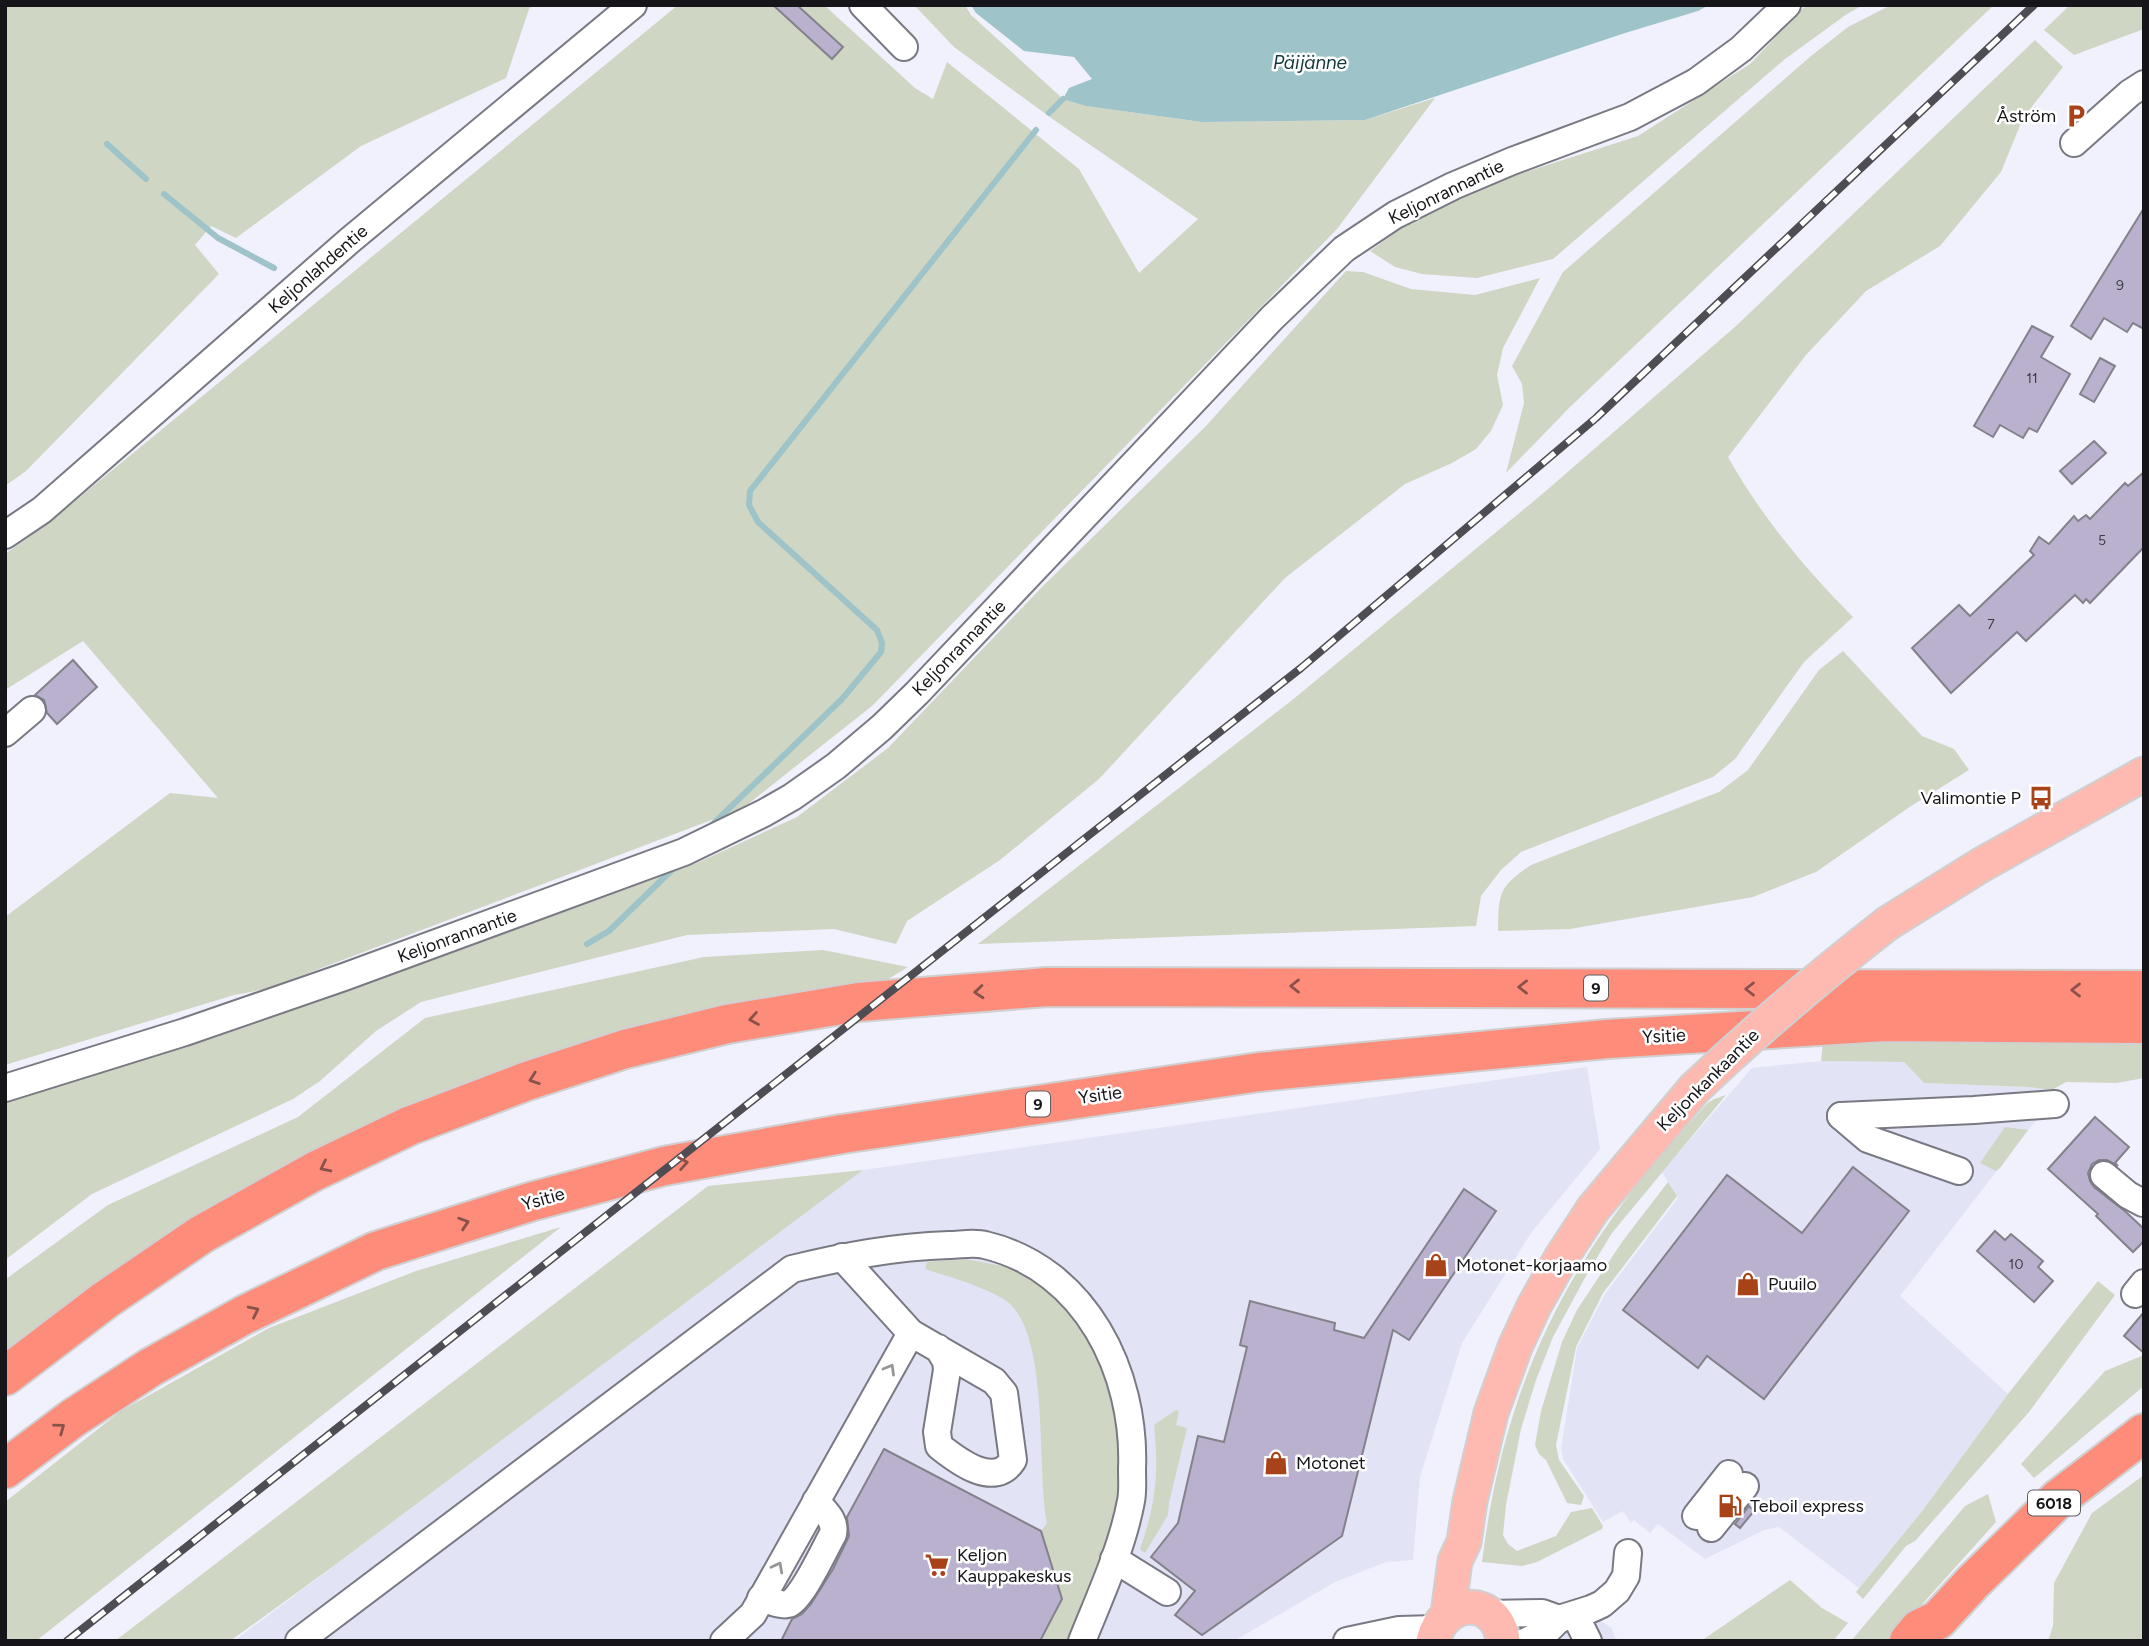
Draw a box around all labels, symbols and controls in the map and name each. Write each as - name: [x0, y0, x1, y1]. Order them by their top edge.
- water label: Päijänne: [1273, 51, 1348, 74]
- parking icon: Åström: [2062, 102, 2090, 130]
- place label: Åström: [1997, 105, 2056, 127]
- street label: Keljonrannantie: [1385, 155, 1507, 229]
- street label: Keljonlahdentie: [264, 220, 372, 318]
- house number: 9: [2116, 277, 2124, 294]
- house number: 11: [2026, 370, 2038, 387]
- house number: 5: [2098, 532, 2106, 549]
- street label: Keljonrannantie: [908, 595, 1011, 701]
- house number: 7: [1987, 616, 1995, 633]
- bus stop icon: Valimontie P: [2027, 784, 2055, 812]
- place label: Valimontie P: [1920, 787, 2021, 809]
- street label: Keljonrannantie: [394, 904, 520, 968]
- road number: 9: [1584, 976, 1608, 1000]
- one-way arrow: [1289, 978, 1300, 994]
- one-way arrow: [1517, 979, 1527, 995]
- one-way arrow: [1744, 981, 1755, 997]
- one-way arrow: [2070, 982, 2080, 998]
- one-way arrow: [974, 984, 985, 999]
- one-way arrow: [748, 1011, 760, 1026]
- street label: Ysitie: [1642, 1024, 1687, 1048]
- street label: Keljonkankaantie: [1652, 1024, 1764, 1136]
- one-way arrow: [529, 1071, 541, 1085]
- street label: Ysitie: [1077, 1081, 1123, 1109]
- road number: 9: [1026, 1092, 1050, 1116]
- one-way arrow: [677, 1156, 689, 1171]
- one-way arrow: [320, 1158, 332, 1172]
- street label: Ysitie: [519, 1182, 567, 1216]
- one-way arrow: [457, 1217, 469, 1231]
- shop icon: Motonet-korjaamo: [1422, 1251, 1450, 1279]
- place label: Motonet-korjaamo: [1456, 1254, 1607, 1276]
- house number: 10: [2009, 1256, 2023, 1273]
- shop icon: Puuilo: [1734, 1270, 1762, 1298]
- place label: Puuilo: [1768, 1273, 1817, 1295]
- one-way arrow: [247, 1305, 259, 1319]
- one-way arrow: [882, 1364, 895, 1377]
- one-way arrow: [52, 1424, 64, 1436]
- shop icon: Motonet: [1262, 1449, 1290, 1477]
- place label: Motonet: [1296, 1452, 1366, 1474]
- road number: 6018: [2028, 1490, 2080, 1516]
- fuel station icon: Teboil express: [1716, 1492, 1744, 1520]
- place label: Teboil express: [1750, 1495, 1864, 1517]
- place label: Keljon Kauppakeskus: [957, 1544, 1071, 1587]
- supermarket icon: Keljon Kauppakeskus: [923, 1551, 951, 1579]
- one-way arrow: [770, 1562, 783, 1574]

